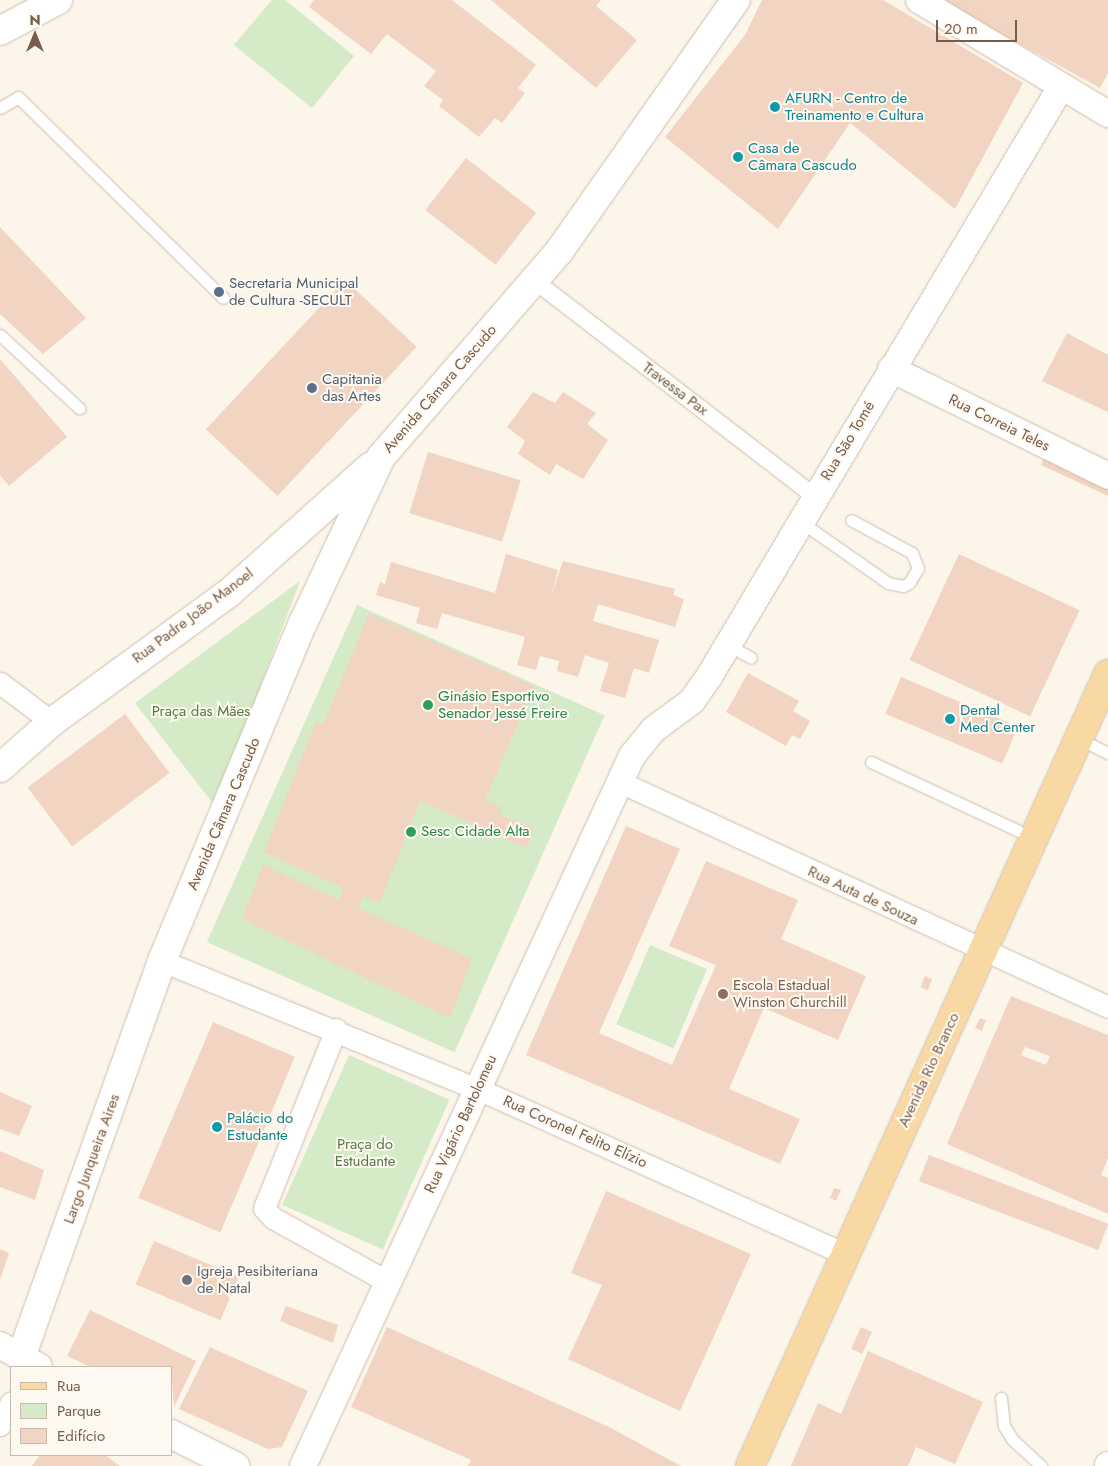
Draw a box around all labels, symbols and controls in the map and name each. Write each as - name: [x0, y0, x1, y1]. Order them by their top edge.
- north arrow: [10, 10, 60, 60]
- text: N: [29, 10, 41, 30]
- scale bar: [938, 10, 1019, 42]
- text: 20 m: [944, 18, 978, 40]
- place label: AFURN - Centro de Treinamento e Cultura: [785, 89, 924, 124]
- marker: AFURN - Centro de Treinamento e Cultura: [769, 101, 781, 113]
- place label: Casa de Câmara Cascudo: [748, 139, 857, 174]
- marker: Casa de Câmara Cascudo: [732, 151, 744, 163]
- place label: Secretaria Municipal de Cultura -SECULT: [229, 274, 358, 309]
- marker: Secretaria Municipal de Cultura -SECULT: [213, 286, 225, 298]
- street label: Avenida Câmara Cascudo: [379, 321, 501, 457]
- street label: Travessa Pax: [639, 359, 711, 419]
- place label: Capitania das Artes: [322, 370, 382, 405]
- marker: Capitania das Artes: [306, 382, 318, 394]
- street label: Rua Correia Teles: [945, 391, 1053, 455]
- street label: Rua São Tomé: [817, 398, 879, 484]
- street label: Rua Padre João Manoel: [129, 565, 257, 667]
- place label: Ginásio Esportivo Senador Jessé Freire: [438, 687, 567, 722]
- marker: Ginásio Esportivo Senador Jessé Freire: [422, 699, 434, 711]
- place label: Dental Med Center: [960, 701, 1035, 736]
- park label: Praça das Mães: [152, 703, 250, 721]
- marker: Dental Med Center: [944, 713, 956, 725]
- street label: Avenida Câmara Cascudo: [184, 735, 264, 893]
- place label: Sesc Cidade Alta: [421, 823, 530, 841]
- marker: Sesc Cidade Alta: [405, 826, 417, 838]
- street label: Rua Auta de Souza: [805, 862, 921, 930]
- place label: Escola Estadual Winston Churchill: [733, 976, 847, 1011]
- marker: Escola Estadual Winston Churchill: [717, 988, 729, 1000]
- street label: Avenida Rio Branco: [895, 1010, 963, 1130]
- street label: Rua Vigário Bartolomeu: [421, 1052, 501, 1196]
- street label: Largo Junqueira Aires: [60, 1092, 124, 1226]
- street label: Rua Coronel Felito Elízio: [500, 1092, 650, 1172]
- place label: Palácio do Estudante: [227, 1109, 293, 1144]
- marker: Palácio do Estudante: [211, 1121, 223, 1133]
- park label: Praça do Estudante: [335, 1135, 395, 1170]
- place label: Igreja Pesibiteriana de Natal: [197, 1262, 318, 1297]
- marker: Igreja Pesibiteriana de Natal: [181, 1274, 193, 1286]
- legend: [10, 1366, 172, 1456]
- text: Rua: [57, 1375, 81, 1397]
- text: Parque: [57, 1400, 101, 1422]
- text: Edifício: [57, 1425, 105, 1447]

